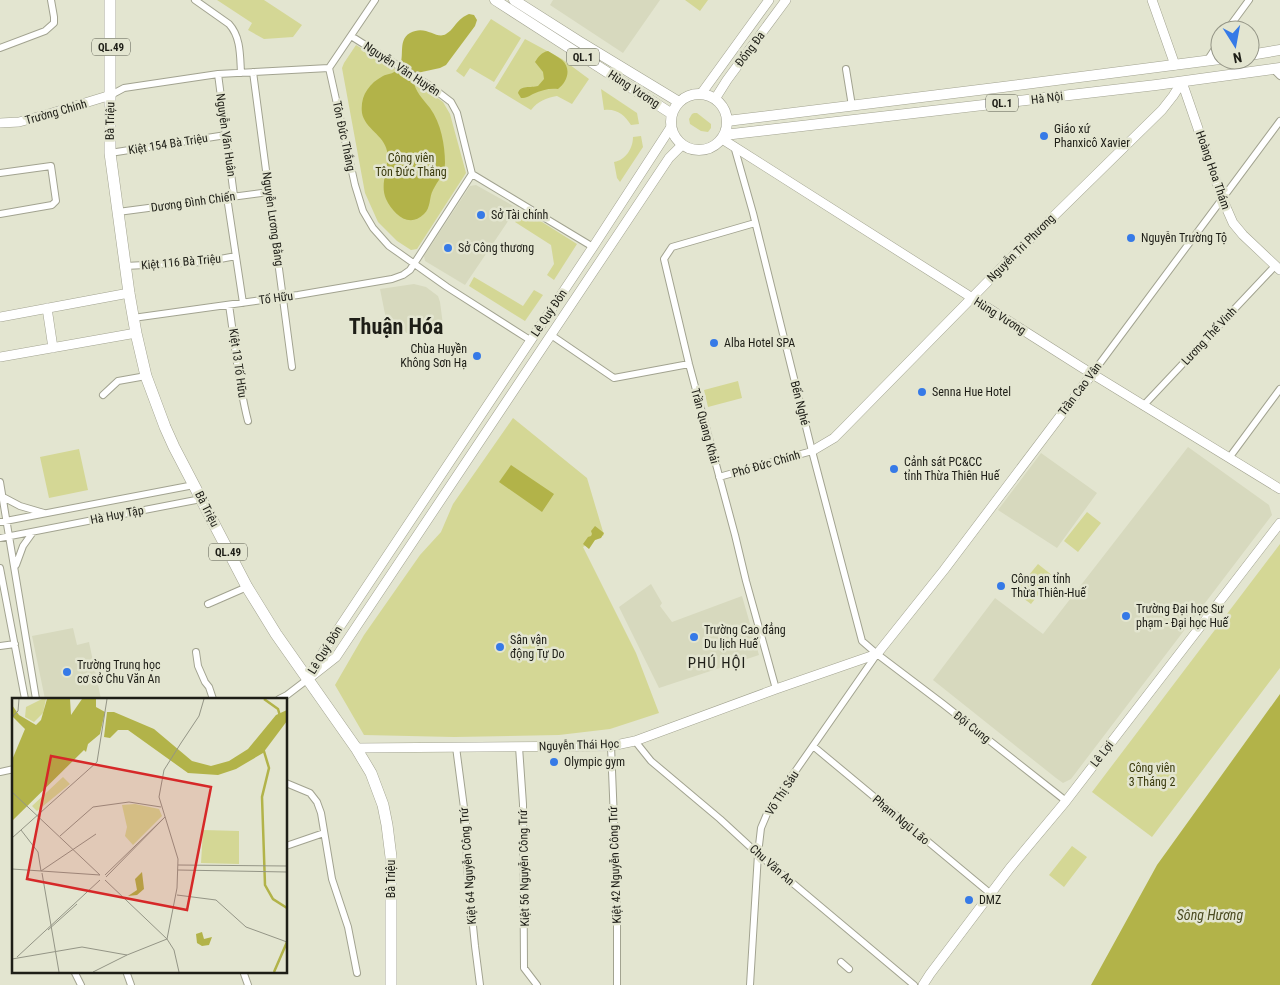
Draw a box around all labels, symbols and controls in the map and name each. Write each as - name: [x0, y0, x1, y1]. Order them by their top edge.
- north arrow: [1210, 20, 1260, 70]
- street label: Đống Đa: [732, 28, 768, 69]
- road number: QL.49: [92, 38, 130, 56]
- street label: Nguyễn Văn Huyên: [361, 39, 443, 99]
- road number: QL.1: [567, 48, 599, 66]
- text: N: [1232, 49, 1243, 66]
- street label: Hùng Vương: [606, 67, 662, 111]
- street label: Hà Nội: [1030, 89, 1064, 107]
- street label: Nguyễn Văn Huân: [213, 93, 239, 178]
- road number: QL.1: [986, 95, 1018, 112]
- street label: Trường Chinh: [24, 96, 89, 127]
- street label: Tôn Đức Thắng: [330, 100, 358, 172]
- street label: Bà Triệu: [103, 101, 117, 140]
- place label: Giáo xứ Phanxicô Xavier: [1054, 122, 1130, 150]
- street label: Hoàng Hoa Thám: [1193, 129, 1233, 211]
- marker: Giáo xứ Phanxicô Xavier: [1038, 130, 1050, 142]
- street label: Kiệt 154 Bà Triệu: [127, 131, 209, 157]
- park label: Công viên Tôn Đức Thắng: [375, 151, 447, 179]
- street label: Nguyễn Lương Bằng: [259, 171, 287, 267]
- street label: Dương Đình Chiến: [150, 189, 236, 215]
- place label: Sở Tài chính: [491, 208, 549, 222]
- marker: Sở Tài chính: [475, 209, 487, 221]
- street label: Nguyễn Tri Phương: [984, 211, 1058, 285]
- place label: Nguyễn Trường Tộ: [1141, 231, 1227, 245]
- marker: Nguyễn Trường Tộ: [1125, 232, 1137, 244]
- place label: Sở Công thương: [458, 241, 534, 255]
- marker: Sở Công thương: [442, 242, 454, 254]
- street label: Kiệt 116 Bà Triệu: [140, 252, 222, 272]
- street label: Lê Quý Đôn: [528, 287, 570, 339]
- street label: Tố Hữu: [258, 289, 294, 307]
- street label: Hùng Vương: [971, 295, 1029, 338]
- street label: Lương Thế Vinh: [1179, 304, 1239, 368]
- district label: Thuận Hóa: [349, 314, 443, 339]
- street label: Kiệt 13 Tố Hữu: [226, 327, 250, 399]
- place label: Alba Hotel SPA: [724, 336, 795, 350]
- marker: Alba Hotel SPA: [708, 337, 720, 349]
- place label: Chùa Huyền Không Sơn Hạ: [400, 342, 467, 370]
- marker: Chùa Huyền Không Sơn Hạ: [471, 350, 483, 362]
- street label: Trần Cao Vân: [1055, 360, 1105, 418]
- street label: Bến Nghé: [788, 379, 812, 427]
- place label: Senna Hue Hotel: [932, 385, 1011, 399]
- marker: Senna Hue Hotel: [916, 386, 928, 398]
- street label: Trần Quang Khải: [688, 387, 722, 465]
- street label: Phó Đức Chính: [730, 448, 802, 480]
- place label: Cảnh sát PC&CC tỉnh Thừa Thiên Huế: [904, 455, 1001, 483]
- marker: Cảnh sát PC&CC tỉnh Thừa Thiên Huế: [888, 463, 900, 475]
- street label: Bà Triệu: [192, 489, 222, 529]
- street label: Hà Huy Tập: [89, 503, 145, 527]
- road number: QL.49: [209, 544, 247, 560]
- place label: Công an tỉnh Thừa Thiên-Huế: [1011, 572, 1087, 600]
- marker: Công an tỉnh Thừa Thiên-Huế: [995, 580, 1007, 592]
- place label: Trường Đại học Sư phạm - Đại học Huế: [1136, 602, 1230, 630]
- marker: Trường Đại học Sư phạm - Đại học Huế: [1120, 610, 1132, 622]
- place label: Trường Cao đẳng Du lịch Huế: [704, 622, 786, 651]
- street label: Lê Quý Đôn: [305, 623, 345, 676]
- marker: Trường Cao đẳng Du lịch Huế: [688, 631, 700, 643]
- place label: Sân vận động Tự Do: [510, 633, 565, 661]
- marker: Sân vận động Tự Do: [494, 641, 506, 653]
- district label: PHÚ HỘI: [688, 654, 746, 672]
- place label: Trường Trung học cơ sở Chu Văn An: [77, 658, 161, 686]
- marker: Trường Trung học cơ sở Chu Văn An: [61, 666, 73, 678]
- inset map: [12, 698, 288, 972]
- street label: Đội Cung: [951, 708, 993, 746]
- street label: Nguyễn Thái Học: [539, 737, 620, 753]
- street label: Lê Lợi: [1088, 738, 1116, 770]
- place label: Olympic gym: [564, 755, 625, 769]
- marker: Olympic gym: [548, 756, 560, 768]
- park label: Công viên 3 Tháng 2: [1129, 761, 1176, 789]
- street label: Võ Thị Sáu: [762, 768, 802, 818]
- street label: Phạm Ngũ Lão: [870, 792, 932, 848]
- street label: Kiệt 42 Nguyễn Công Trứ: [606, 806, 624, 924]
- street label: Kiệt 64 Nguyễn Công Trứ: [457, 807, 479, 925]
- street label: Kiệt 56 Nguyễn Công Trứ: [516, 809, 532, 927]
- street label: Chu Văn An: [747, 842, 797, 888]
- street label: Bà Triệu: [384, 860, 398, 898]
- place label: DMZ: [979, 893, 1001, 907]
- marker: DMZ: [963, 894, 975, 906]
- water label: Sông Hương: [1177, 907, 1243, 923]

